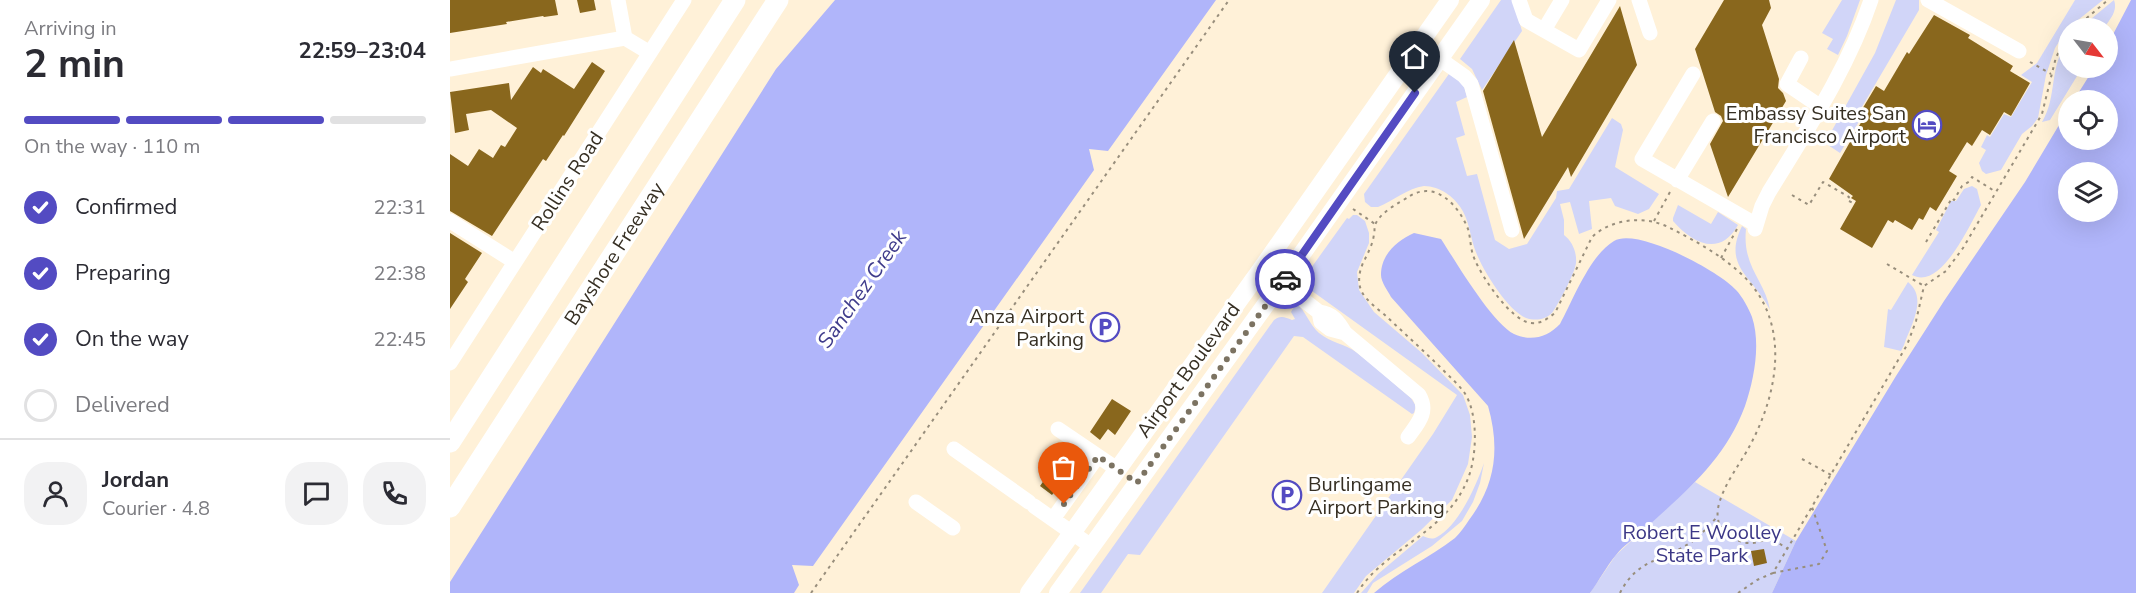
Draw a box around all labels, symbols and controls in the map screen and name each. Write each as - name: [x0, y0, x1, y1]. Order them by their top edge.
- text: Arriving in: [24, 15, 117, 42]
- north arrow: [2058, 18, 2118, 78]
- map controls: [2058, 18, 2118, 222]
- pin: [1389, 31, 1440, 93]
- text: 22:59–23:04: [298, 36, 426, 66]
- text: 2 min: [24, 38, 125, 91]
- icon: home: [1398, 40, 1431, 73]
- button: locate: [2058, 90, 2118, 150]
- place label: Embassy Suites San Francisco Airport: [1726, 100, 1907, 150]
- hotel icon: Embassy Suites San Francisco Airport: [1911, 109, 1943, 141]
- street label: Rollins Road: [525, 126, 610, 236]
- text: On the way · 110 m: [24, 133, 200, 160]
- button: layers: [2058, 162, 2118, 222]
- street label: Bayshore Freeway: [558, 176, 671, 330]
- icon: check: [24, 191, 57, 224]
- text: Confirmed: [75, 192, 177, 222]
- text: 22:31: [373, 194, 426, 221]
- water label: Sanchez Creek: [811, 224, 913, 354]
- courier: [1255, 249, 1315, 309]
- icon: check: [24, 257, 57, 290]
- text: Preparing: [75, 258, 171, 288]
- text: 22:38: [373, 260, 426, 287]
- icon: car: [1269, 263, 1302, 296]
- street label: Airport Boulevard: [1130, 297, 1247, 443]
- place label: Anza Airport Parking: [969, 303, 1085, 353]
- parking icon: Anza Airport Parking: [1089, 311, 1121, 343]
- icon: check: [24, 323, 57, 356]
- text: On the way: [75, 324, 189, 354]
- text: 22:45: [373, 326, 426, 353]
- text: Delivered: [75, 390, 170, 420]
- pin: [1038, 442, 1089, 504]
- icon: bag: [1047, 451, 1080, 484]
- button: person: [24, 462, 87, 525]
- button: chat: [285, 462, 348, 525]
- button: phone: [363, 462, 426, 525]
- text: Jordan: [102, 465, 169, 495]
- place label: Burlingame Airport Parking: [1308, 471, 1445, 521]
- parking icon: Burlingame Airport Parking: [1271, 479, 1303, 511]
- text: Courier · 4.8: [102, 495, 210, 522]
- park label: Robert E Woolley State Park: [1623, 519, 1782, 569]

